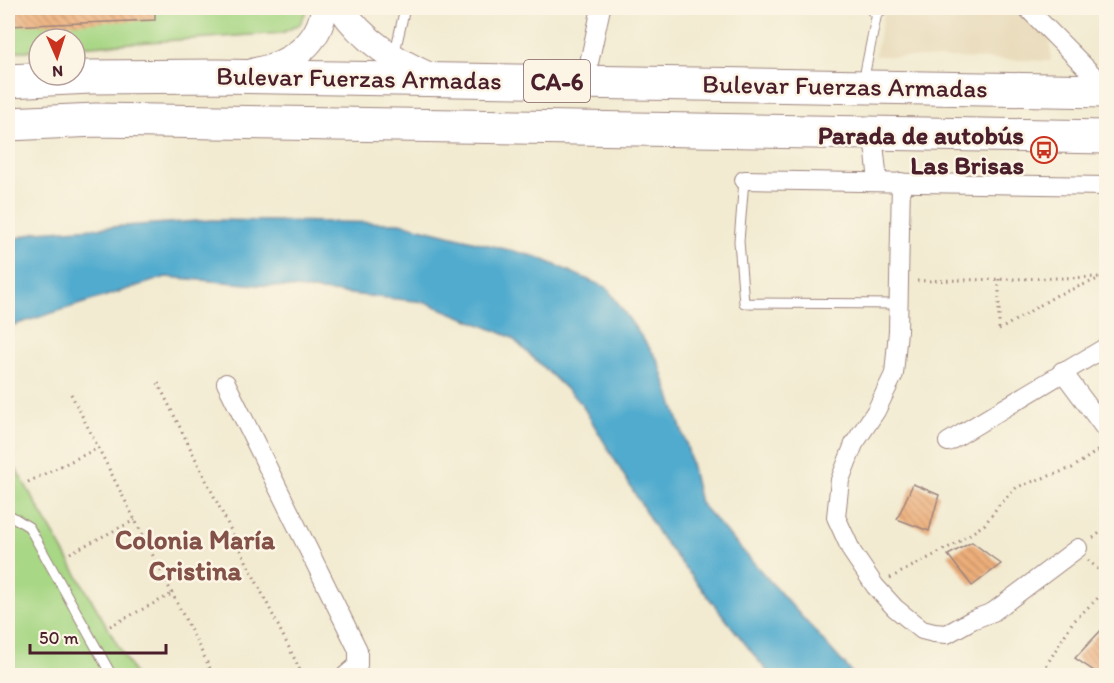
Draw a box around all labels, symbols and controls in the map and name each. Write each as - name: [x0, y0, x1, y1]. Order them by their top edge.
- north arrow: [27, 27, 87, 87]
- street label: Bulevar Fuerzas Armadas: [216, 60, 502, 96]
- road number: CA-6: [524, 60, 590, 102]
- text: N: [52, 62, 64, 81]
- street label: Bulevar Fuerzas Armadas: [702, 68, 988, 104]
- place label: Parada de autobús Las Brisas: [818, 119, 1024, 181]
- bus stop icon: Parada de autobús Las Brisas: [1029, 135, 1059, 165]
- district label: Colonia María Cristina: [115, 523, 276, 587]
- scale bar: [30, 617, 166, 655]
- text: 50 m: [39, 627, 79, 649]

